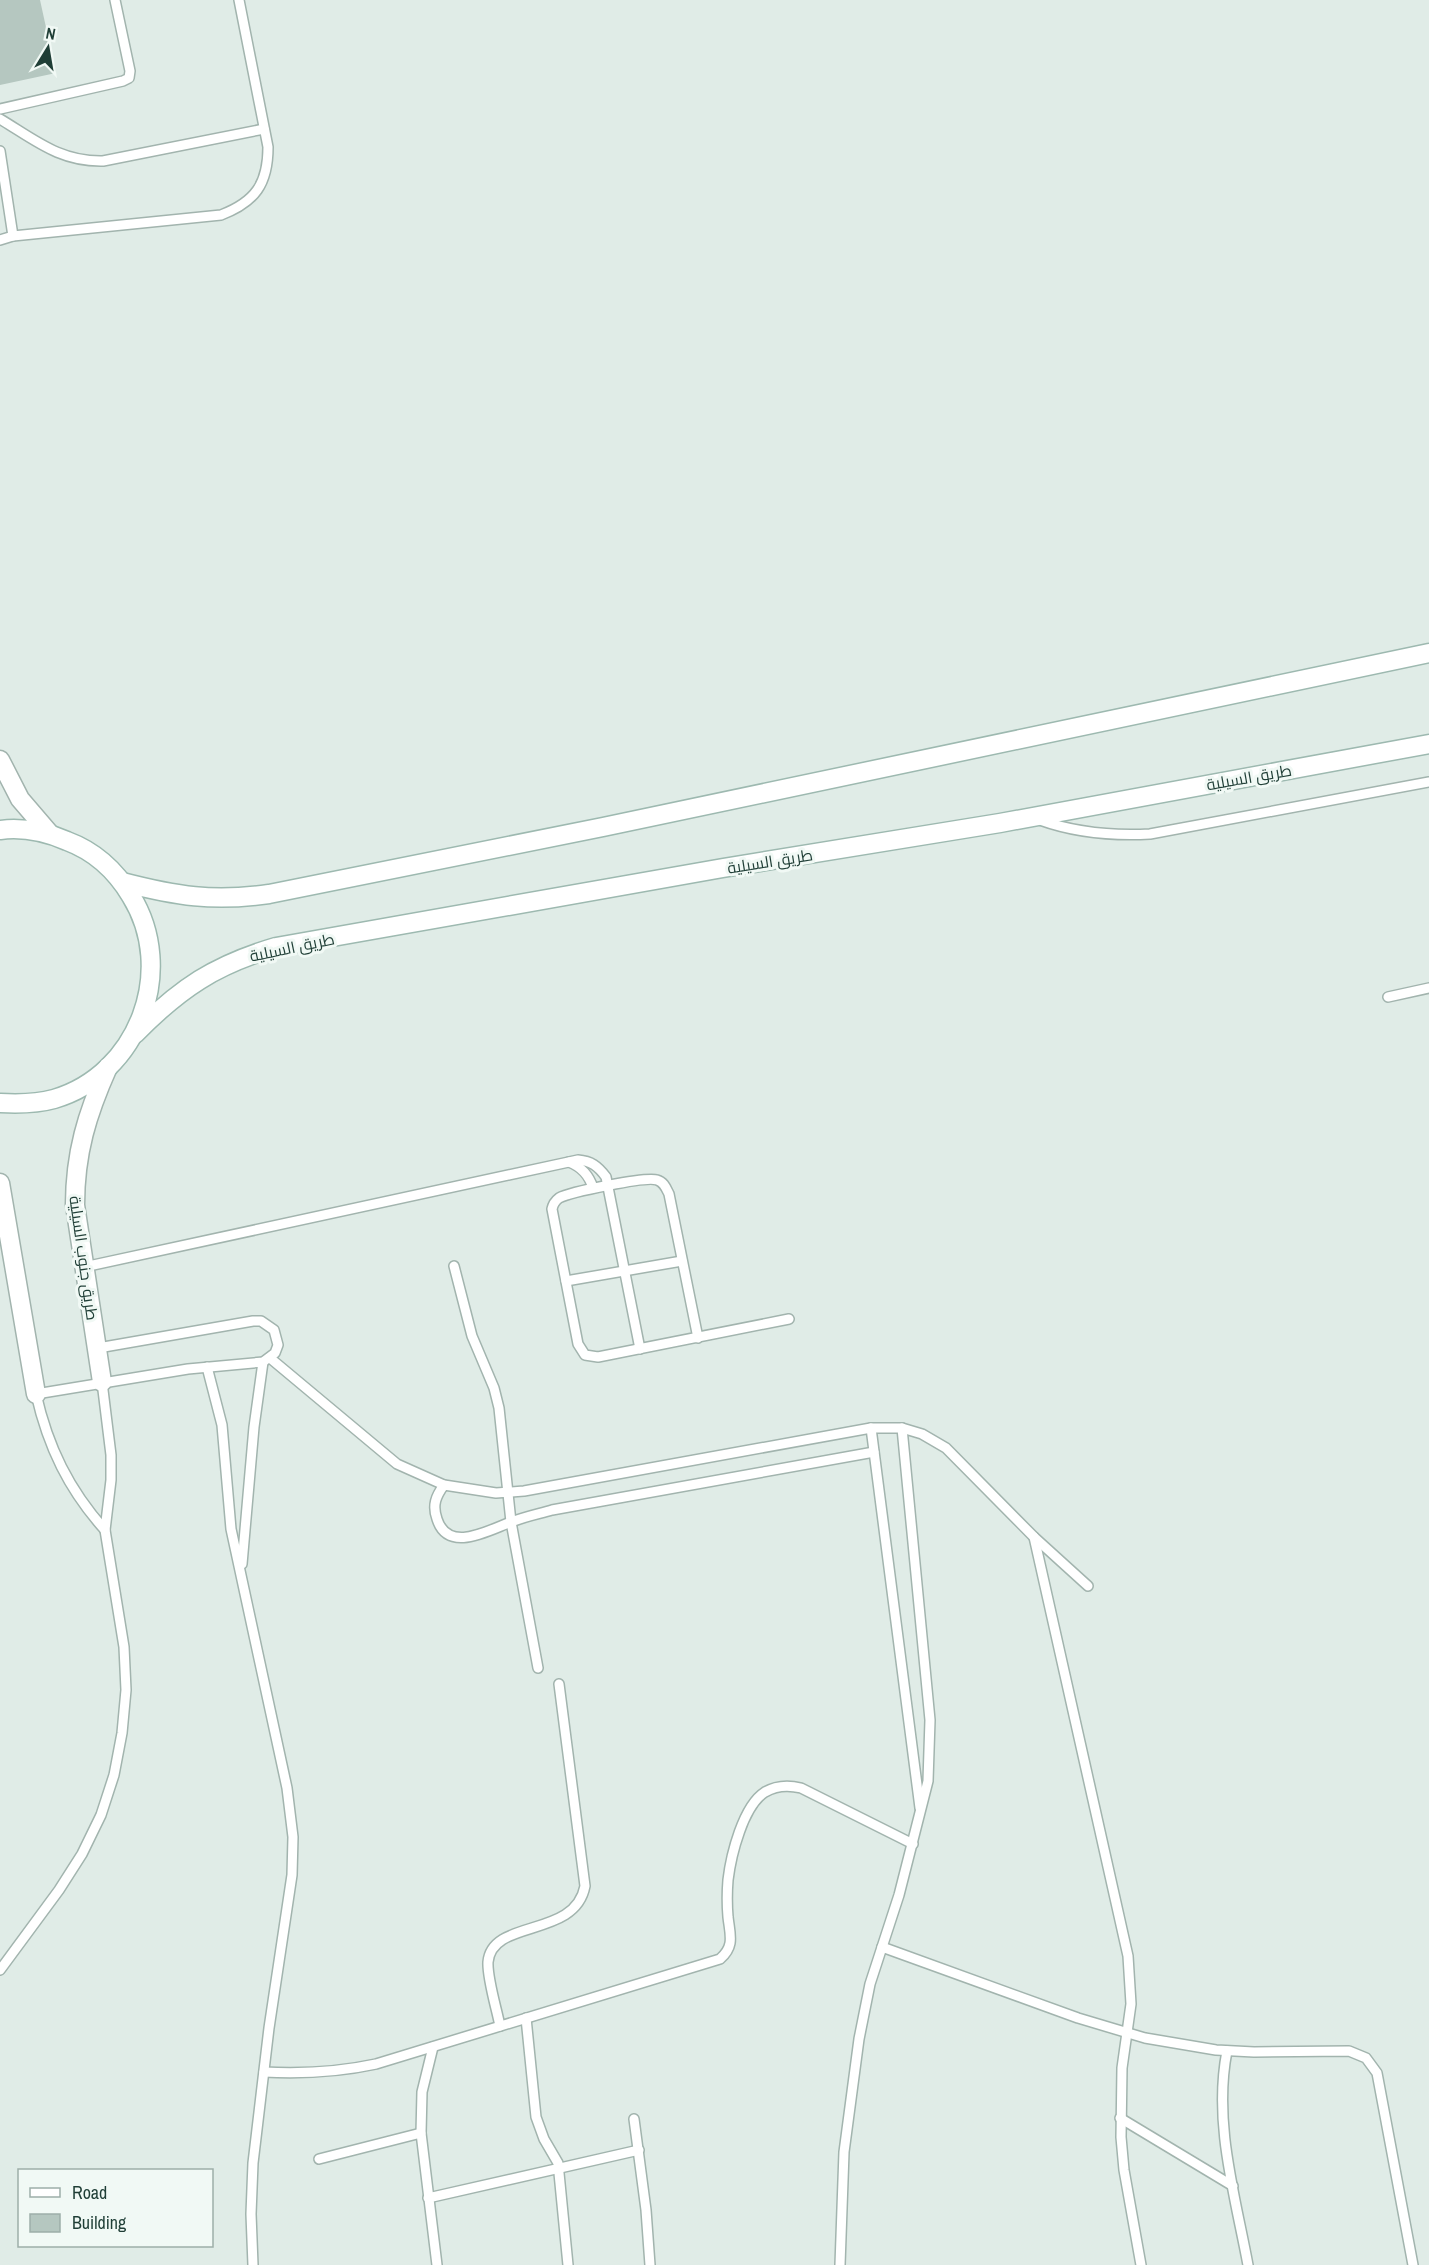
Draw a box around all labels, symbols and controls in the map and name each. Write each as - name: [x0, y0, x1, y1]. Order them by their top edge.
- north arrow: [18, 18, 78, 78]
- text: N: [44, 22, 58, 45]
- street label: طريق السيلية: [1205, 759, 1293, 795]
- street label: طريق السيلية: [726, 843, 814, 879]
- street label: طريق السيلية: [248, 927, 336, 967]
- street label: طريق جنوب السيلية: [64, 1194, 104, 1322]
- legend: [18, 2169, 213, 2247]
- text: Road: [72, 2180, 107, 2205]
- text: Building: [72, 2210, 127, 2235]

